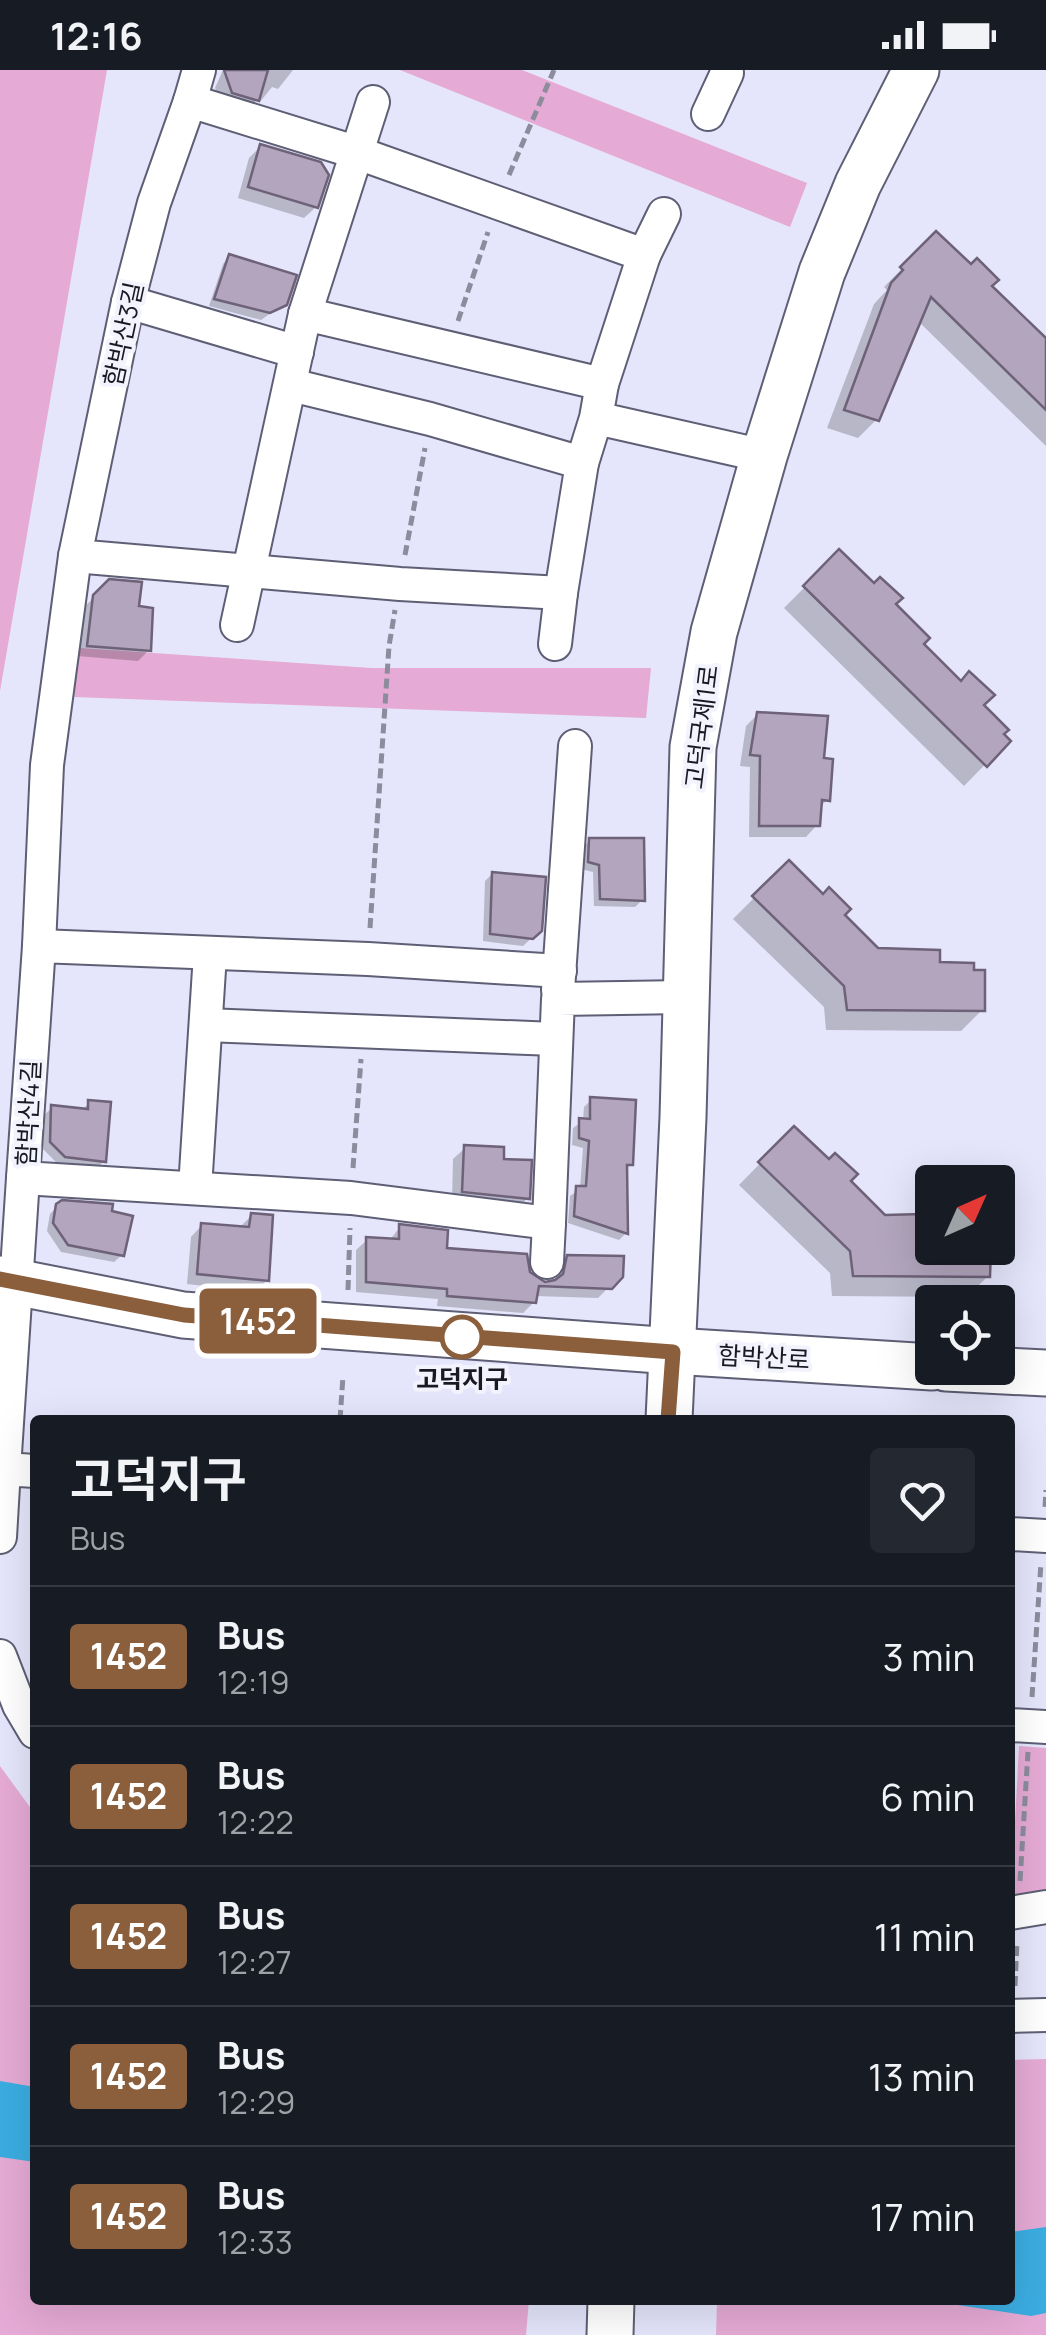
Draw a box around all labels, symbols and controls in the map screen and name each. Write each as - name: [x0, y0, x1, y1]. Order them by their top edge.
- text: 12:16: [50, 9, 143, 61]
- street label: 함박산3길: [95, 279, 151, 389]
- street label: 고덕국제1로: [676, 663, 726, 791]
- street label: 함박산4길: [8, 1059, 48, 1167]
- north arrow: [915, 1165, 1015, 1265]
- map controls: [915, 1165, 1015, 1385]
- button: locate: [915, 1285, 1015, 1385]
- line badge: 1452: [188, 1288, 328, 1354]
- text: 1452: [219, 1297, 297, 1345]
- marker: 고덕지구: [441, 1316, 483, 1358]
- street label: 함박산로: [717, 1337, 811, 1377]
- place label: 고덕지구: [416, 1361, 508, 1396]
- text: 고덕지구: [70, 1446, 247, 1511]
- button: heart: [870, 1448, 975, 1553]
- text: Bus: [70, 1516, 125, 1560]
- text: Bus: [217, 1608, 285, 1660]
- text: 3 min: [883, 1630, 975, 1682]
- text: 1452: [90, 1632, 167, 1680]
- text: 12:19: [217, 1660, 290, 1704]
- text: Bus: [217, 1748, 285, 1800]
- text: 6 min: [880, 1770, 975, 1822]
- text: 1452: [90, 1772, 167, 1820]
- text: 12:22: [217, 1800, 294, 1844]
- text: Bus: [217, 1888, 285, 1940]
- text: 11 min: [874, 1910, 975, 1962]
- text: 1452: [90, 1912, 167, 1960]
- text: 12:27: [217, 1940, 292, 1984]
- text: Bus: [217, 2028, 285, 2080]
- text: 13 min: [868, 2050, 975, 2102]
- text: 1452: [90, 2052, 167, 2100]
- text: 12:29: [217, 2080, 295, 2124]
- text: Bus: [217, 2168, 285, 2220]
- text: 17 min: [870, 2190, 975, 2242]
- text: 1452: [90, 2192, 167, 2240]
- text: 12:33: [217, 2220, 293, 2264]

